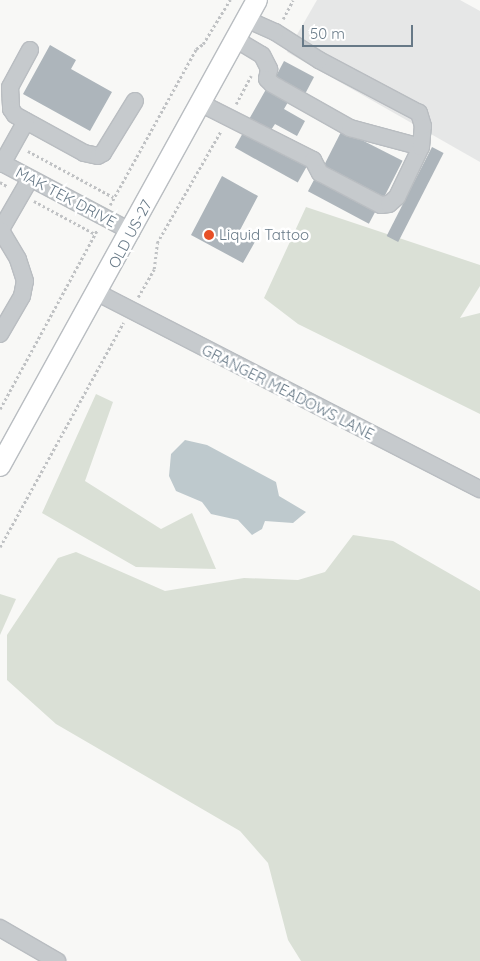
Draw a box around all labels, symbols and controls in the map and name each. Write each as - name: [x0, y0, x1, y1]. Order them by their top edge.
- scale bar: [305, 15, 416, 47]
- text: 50 m: [310, 24, 345, 43]
- street label: MAK TEK DRIVE: [13, 163, 119, 231]
- street label: OLD US-27: [104, 197, 156, 271]
- place label: Liquid Tattoo: [219, 226, 309, 244]
- marker: Liquid Tattoo: [203, 229, 215, 241]
- street label: GRANGER MEADOWS LANE: [199, 341, 377, 443]

